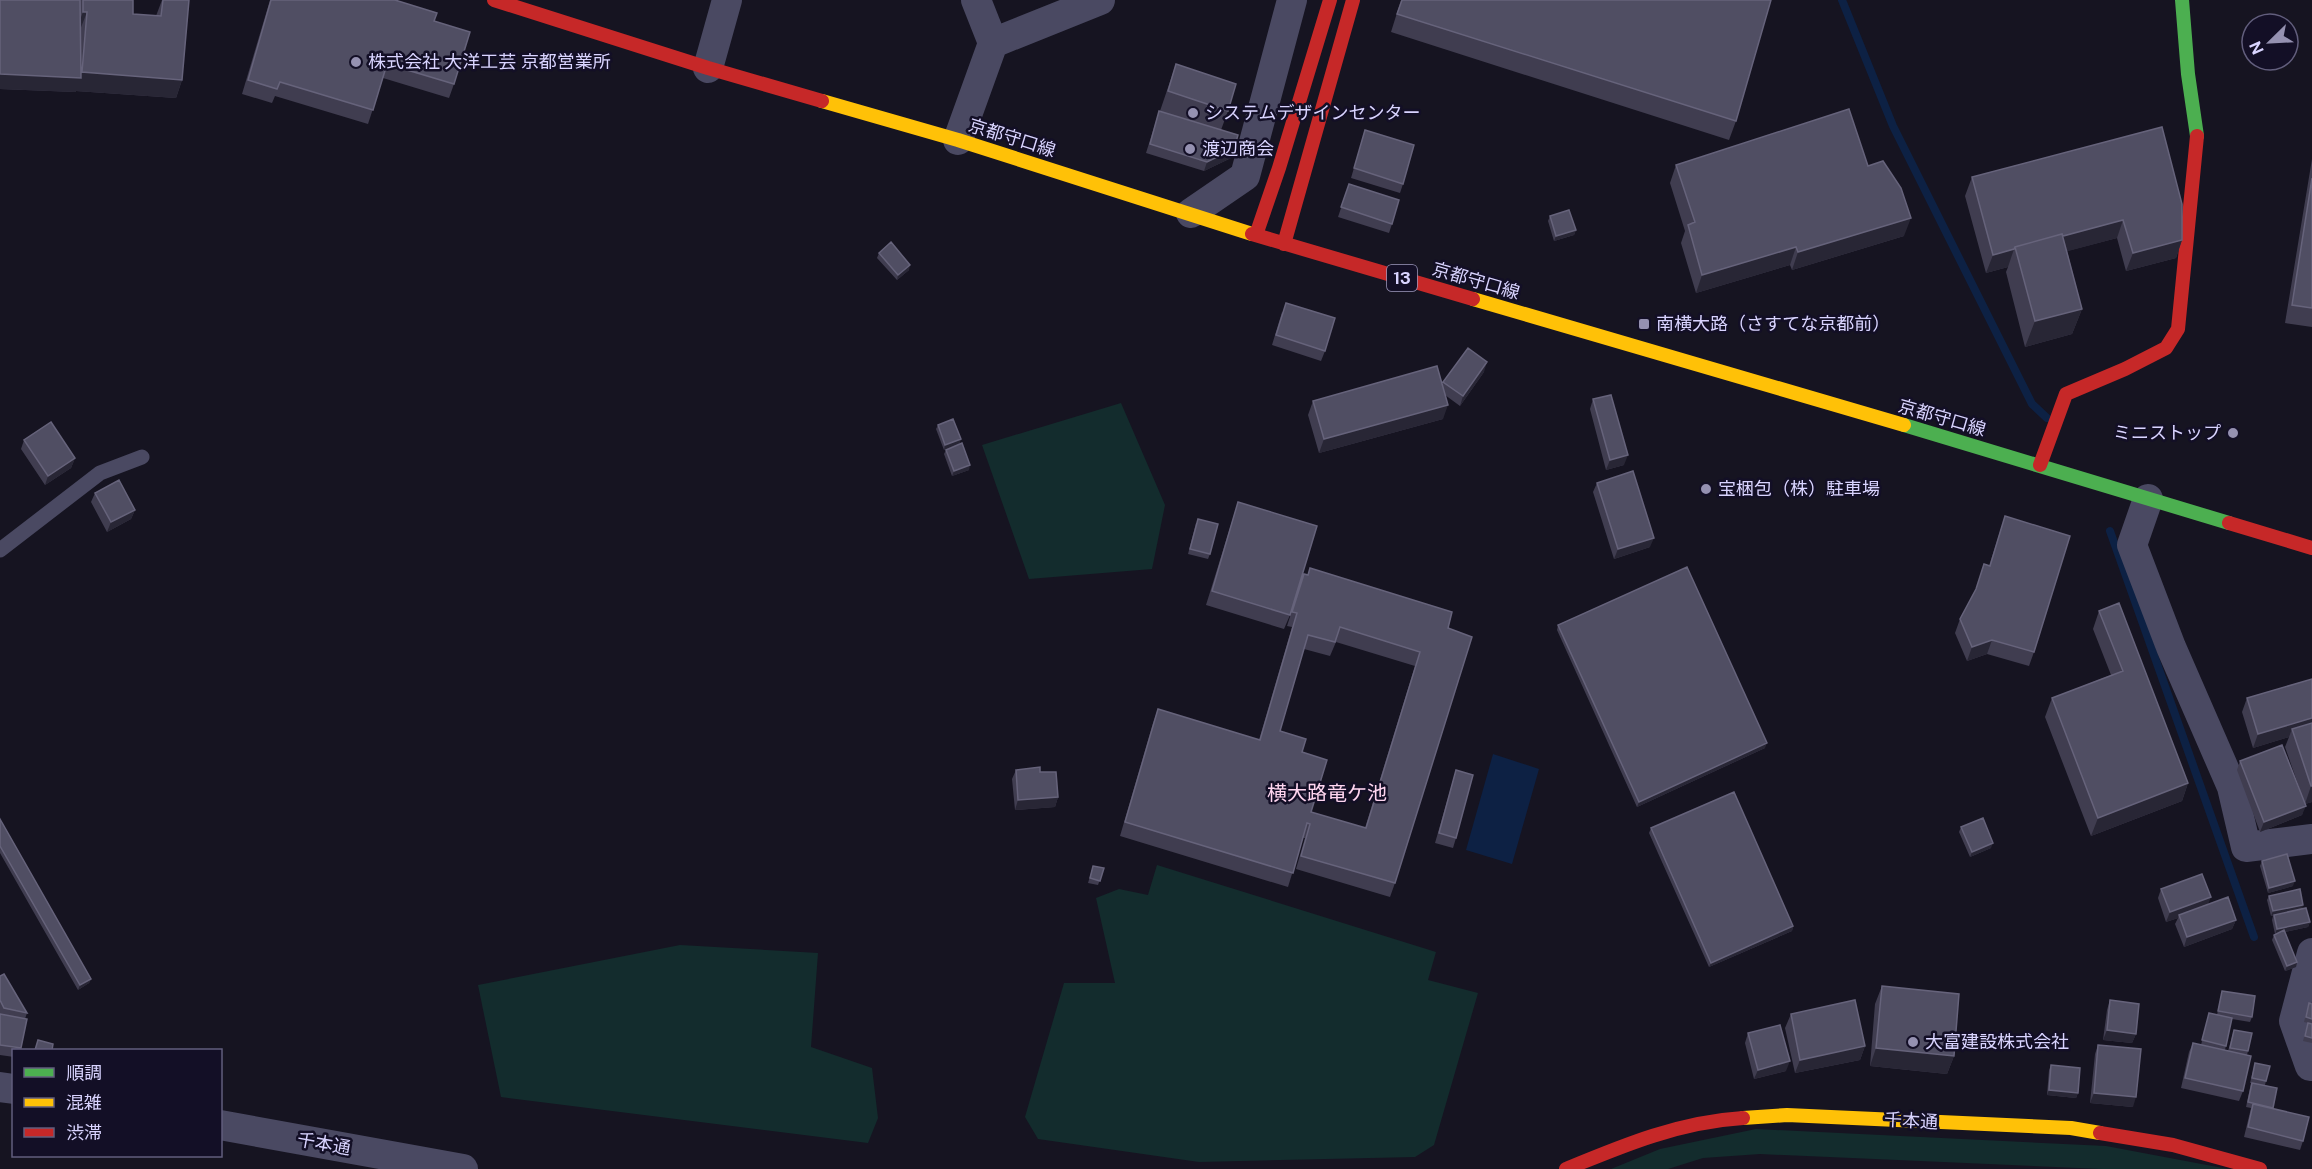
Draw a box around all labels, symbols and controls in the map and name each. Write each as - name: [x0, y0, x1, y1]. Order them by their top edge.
- north arrow: [2240, 12, 2300, 72]
- text: N: [2246, 38, 2268, 57]
- place label: 株式会社 大洋工芸 京都営業所: [368, 51, 611, 72]
- marker: 株式会社 大洋工芸 京都営業所: [349, 55, 363, 69]
- place label: システムデザインセンター: [1205, 102, 1420, 123]
- marker: システムデザインセンター: [1186, 106, 1200, 120]
- street label: 京都守口線: [966, 114, 1058, 161]
- place label: 渡辺商会: [1202, 138, 1274, 159]
- marker: 渡辺商会: [1183, 142, 1197, 156]
- street label: 京都守口線: [1430, 258, 1522, 303]
- road number: 13: [1387, 265, 1417, 291]
- place label: 南横大路（さすてな京都前）: [1656, 313, 1890, 334]
- marker: 南横大路（さすてな京都前）: [1637, 317, 1651, 331]
- street label: 京都守口線: [1896, 395, 1988, 440]
- place label: ミニストップ: [2113, 422, 2221, 443]
- marker: ミニストップ: [2226, 426, 2240, 440]
- place label: 宝梱包（株）駐車場: [1718, 478, 1880, 499]
- marker: 宝梱包（株）駐車場: [1699, 482, 1713, 496]
- district label: 横大路竜ケ池: [1267, 781, 1387, 805]
- place label: 大富建設株式会社: [1925, 1031, 2069, 1052]
- marker: 大富建設株式会社: [1906, 1035, 1920, 1049]
- legend: [12, 1049, 222, 1157]
- text: 順調: [66, 1062, 102, 1083]
- text: 混雑: [66, 1092, 102, 1113]
- street label: 千本通: [1884, 1109, 1939, 1132]
- text: 渋滞: [66, 1122, 102, 1143]
- street label: 千本通: [296, 1128, 352, 1159]

